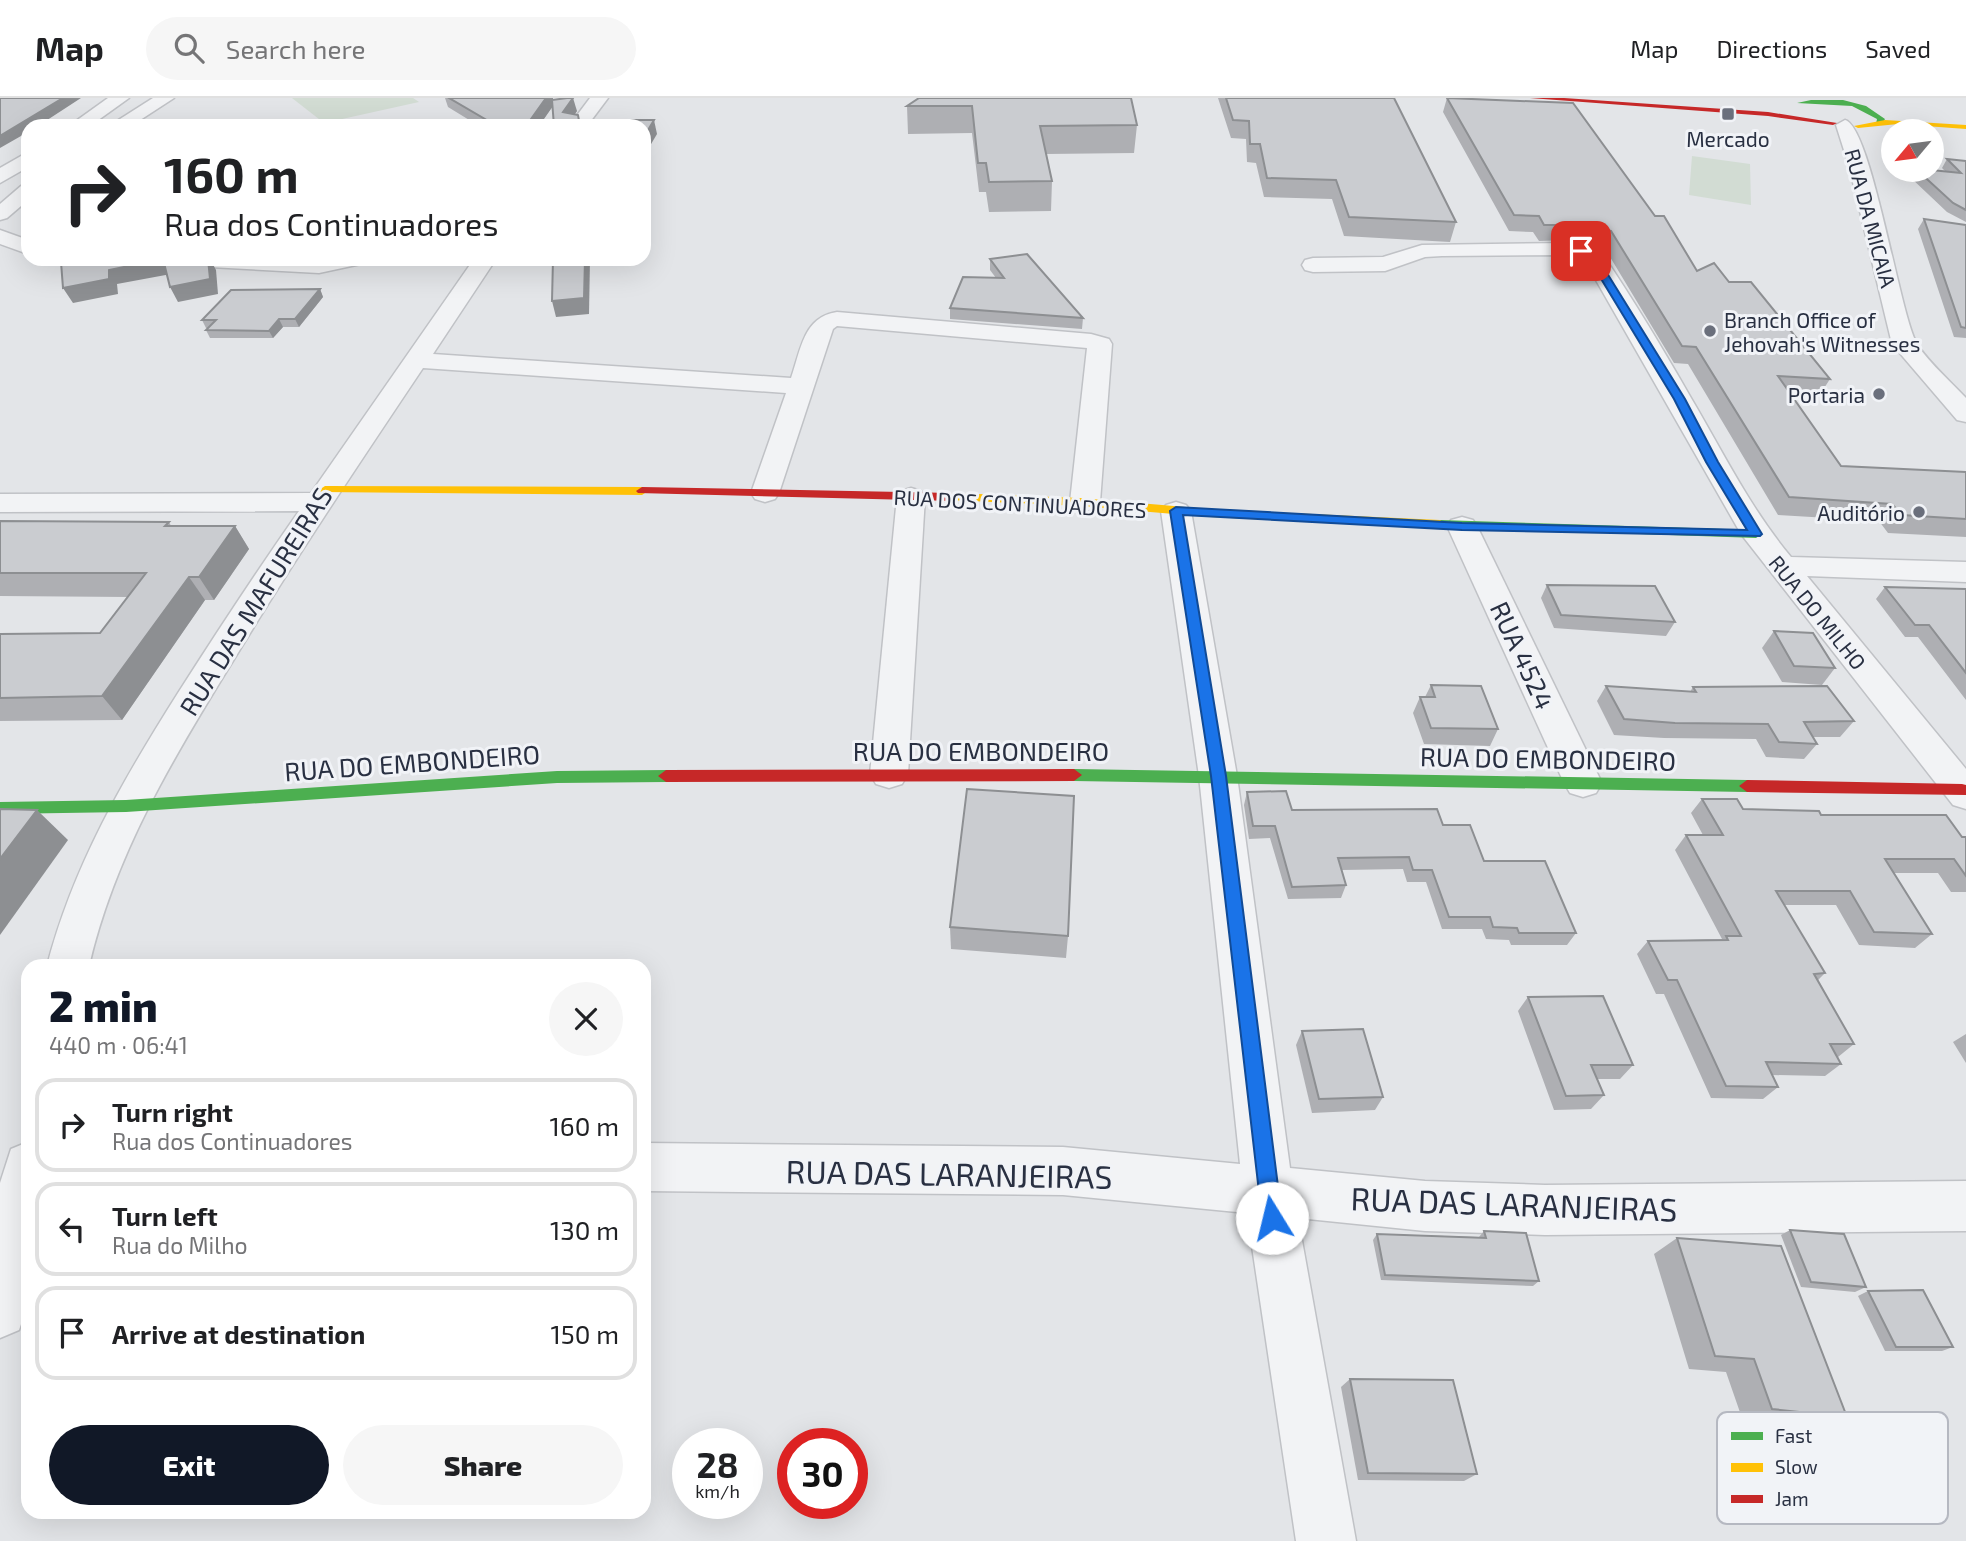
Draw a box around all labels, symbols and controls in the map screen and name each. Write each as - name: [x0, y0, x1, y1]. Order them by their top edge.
- search box: [146, 17, 636, 80]
- text: Map: [35, 28, 104, 68]
- icon: search: [170, 29, 208, 67]
- text: Search here: [226, 33, 365, 64]
- text: Map: [1630, 34, 1678, 63]
- text: Directions: [1716, 34, 1827, 63]
- text: Saved: [1865, 34, 1931, 63]
- marker: Mercado: [1720, 106, 1736, 122]
- north arrow: [1881, 119, 1944, 182]
- map controls: [1881, 119, 1944, 182]
- place label: Mercado: [1686, 126, 1770, 151]
- text: 160 m: [164, 144, 299, 203]
- street label: RUA DA MICAIA: [1840, 146, 1902, 290]
- icon: right: [49, 147, 140, 238]
- text: Rua dos Continuadores: [164, 204, 499, 242]
- pin: [1551, 221, 1611, 281]
- icon: arrive: [1562, 232, 1600, 270]
- place label: Branch Office of Jehovah's Witnesses: [1724, 307, 1920, 356]
- marker: Branch Office of Jehovah's Witnesses: [1702, 323, 1718, 339]
- place label: Portaria: [1788, 382, 1865, 407]
- marker: Portaria: [1871, 386, 1887, 402]
- street label: RUA DAS MAFUREIRAS: [172, 481, 338, 721]
- street label: RUA DOS CONTINUADORES: [893, 484, 1147, 522]
- place label: Auditório: [1817, 500, 1905, 525]
- marker: Auditório: [1911, 504, 1927, 520]
- street label: RUA DO MILHO: [1764, 550, 1872, 674]
- street label: RUA 4524: [1485, 596, 1561, 714]
- street label: RUA DO EMBONDEIRO: [853, 735, 1109, 766]
- street label: RUA DO EMBONDEIRO: [283, 738, 541, 786]
- street label: RUA DO EMBONDEIRO: [1420, 740, 1676, 776]
- text: 2 min: [49, 980, 158, 1030]
- button: close: [549, 982, 623, 1056]
- text: 440 m · 06:41: [49, 1031, 188, 1059]
- text: Turn right: [112, 1096, 233, 1127]
- icon: right: [53, 1106, 91, 1144]
- text: 160 m: [550, 1110, 619, 1141]
- text: Rua dos Continuadores: [112, 1127, 352, 1155]
- street label: RUA DAS LARANJEIRAS: [785, 1151, 1113, 1195]
- street label: RUA DAS LARANJEIRAS: [1350, 1178, 1678, 1228]
- position arrow: [1235, 1181, 1309, 1255]
- text: Turn left: [112, 1200, 218, 1231]
- icon: left: [53, 1210, 91, 1248]
- text: 130 m: [550, 1214, 619, 1245]
- text: Rua do Milho: [112, 1231, 248, 1259]
- icon: arrive: [53, 1314, 91, 1352]
- text: Arrive at destination: [112, 1318, 365, 1349]
- text: 150 m: [550, 1318, 619, 1349]
- legend: [1717, 1412, 1948, 1524]
- text: Fast: [1775, 1424, 1812, 1447]
- button: Exit: [49, 1425, 329, 1505]
- button: Share: [343, 1425, 623, 1505]
- speed limit sign: 30: [777, 1428, 868, 1519]
- text: 28: [696, 1443, 739, 1485]
- text: Slow: [1775, 1455, 1818, 1478]
- text: km/h: [695, 1480, 740, 1502]
- text: Jam: [1775, 1487, 1809, 1510]

